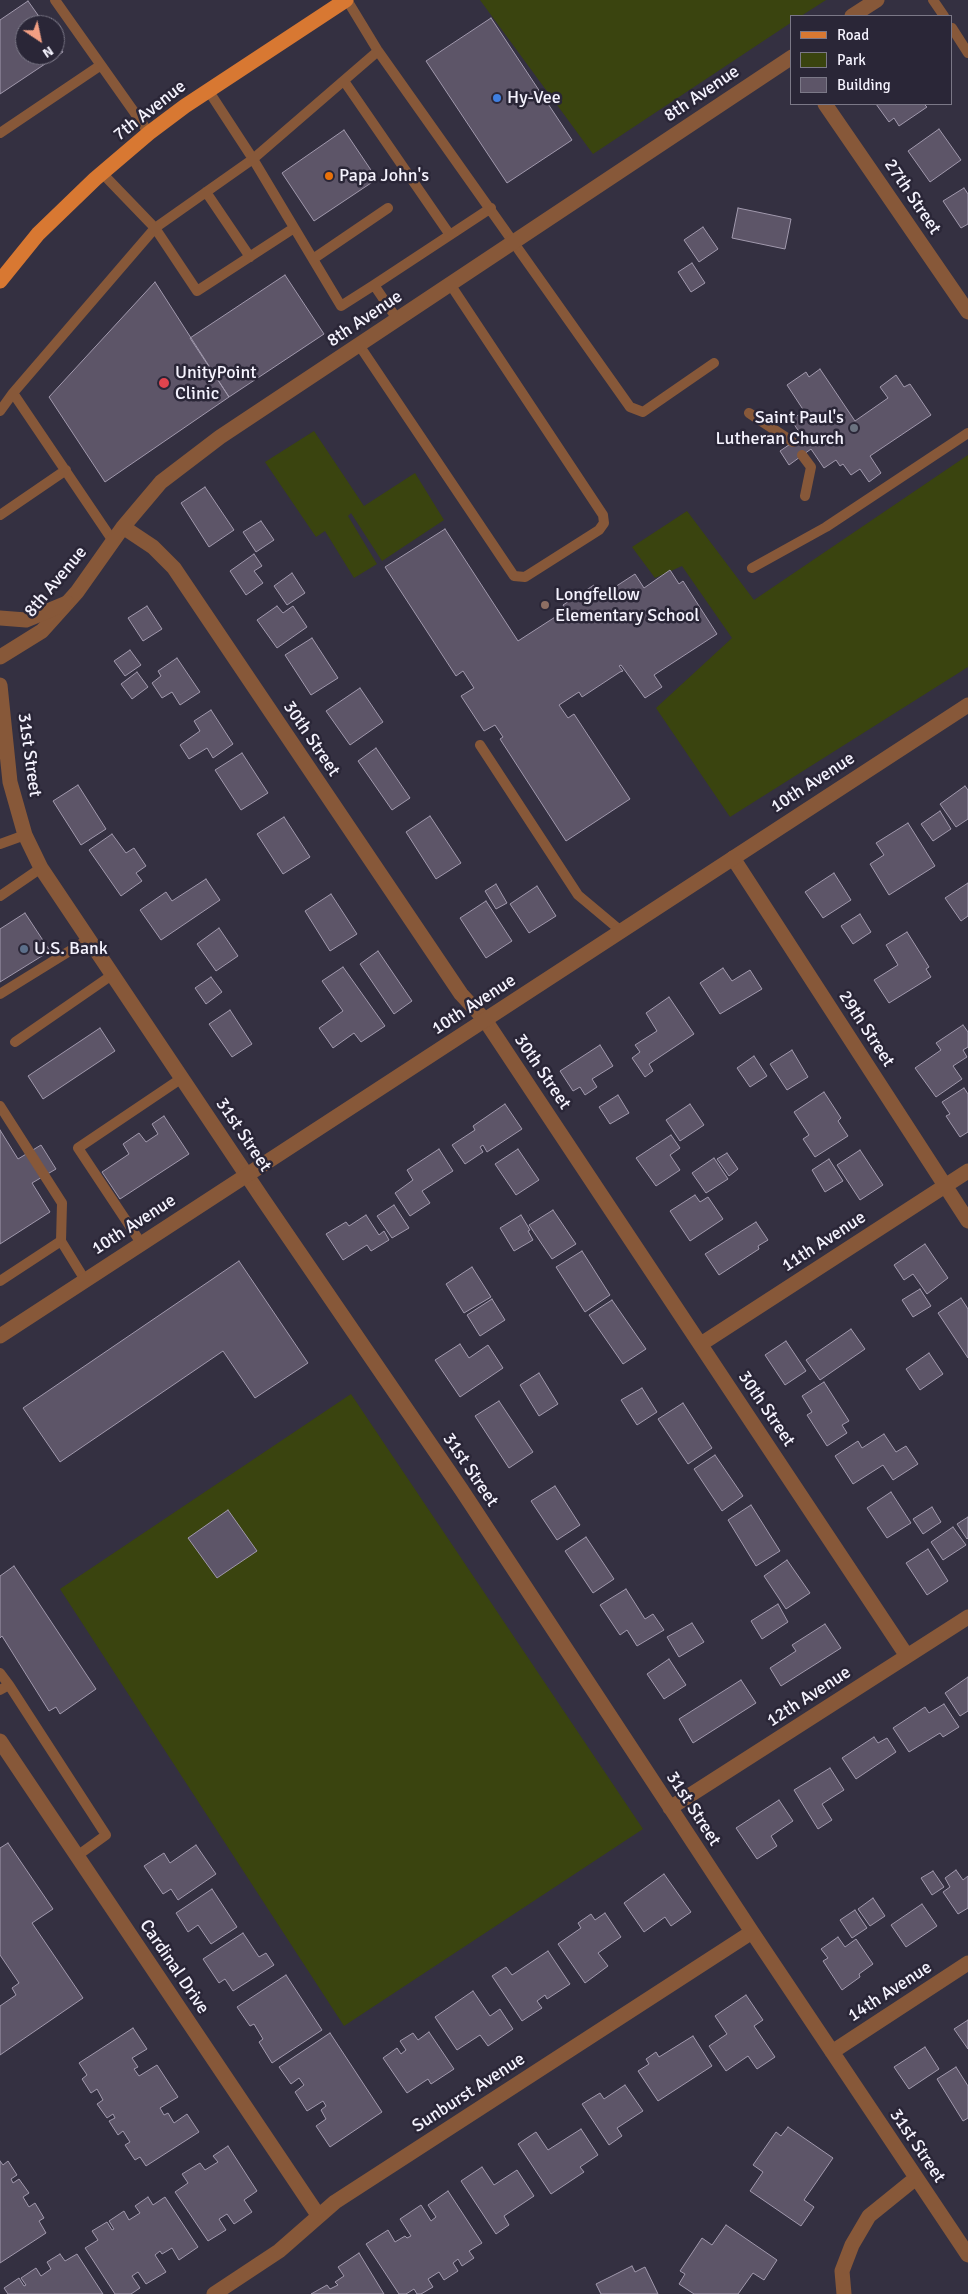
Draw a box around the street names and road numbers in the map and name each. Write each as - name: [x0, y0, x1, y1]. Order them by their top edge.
- street label: 8th Avenue: [660, 61, 744, 127]
- street label: 7th Avenue: [109, 76, 191, 146]
- street label: 27th Street: [879, 155, 945, 239]
- street label: 8th Avenue: [323, 286, 407, 352]
- street label: 8th Avenue: [20, 542, 92, 622]
- street label: 30th Street: [278, 697, 344, 781]
- street label: 31st Street: [12, 712, 46, 798]
- street label: 10th Avenue: [767, 748, 859, 818]
- street label: 10th Avenue: [428, 970, 520, 1040]
- street label: 29th Street: [833, 987, 899, 1071]
- street label: 30th Street: [509, 1030, 575, 1114]
- street label: 31st Street: [210, 1094, 276, 1176]
- street label: 10th Avenue: [88, 1190, 180, 1260]
- street label: 11th Avenue: [778, 1207, 870, 1277]
- street label: 30th Street: [733, 1367, 799, 1451]
- street label: 31st Street: [437, 1429, 503, 1511]
- street label: 12th Avenue: [763, 1662, 855, 1732]
- street label: 31st Street: [661, 1768, 725, 1850]
- street label: Cardinal Drive: [135, 1916, 213, 2018]
- street label: 14th Avenue: [844, 1957, 936, 2027]
- street label: Sunburst Avenue: [409, 2049, 529, 2137]
- street label: 31st Street: [884, 2105, 950, 2187]

